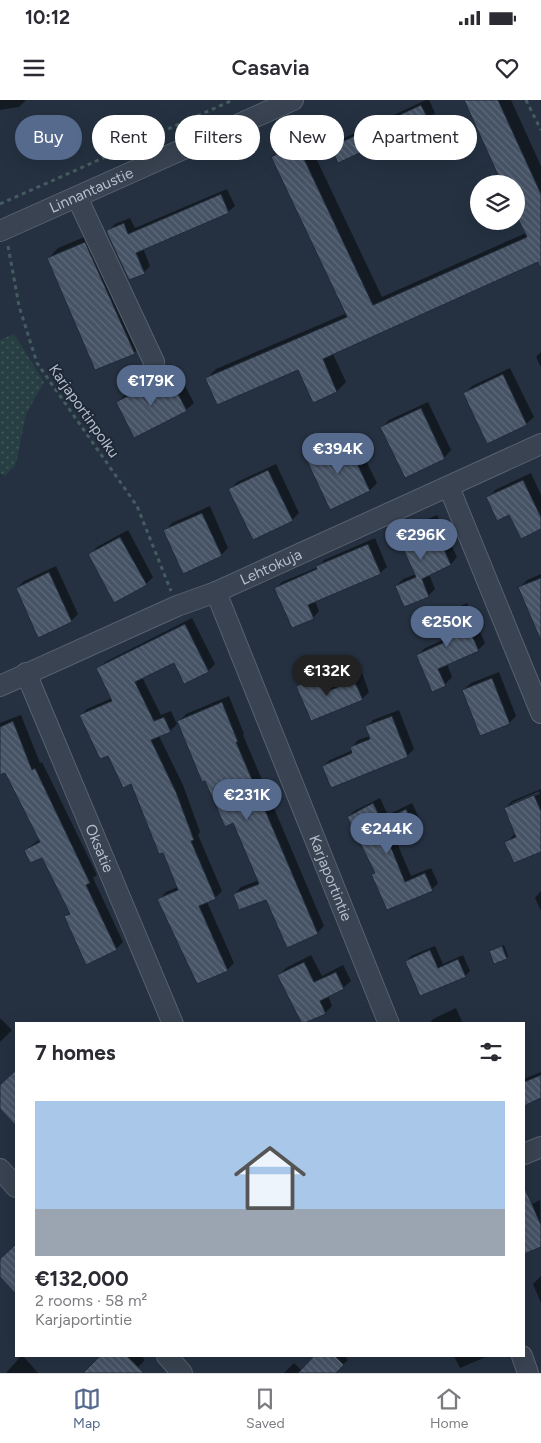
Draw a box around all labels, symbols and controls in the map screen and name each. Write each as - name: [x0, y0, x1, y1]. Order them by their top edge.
- text: 10:12: [25, 6, 70, 29]
- icon: menu: [20, 54, 48, 82]
- text: Casavia: [232, 54, 309, 81]
- icon: heart: [493, 54, 521, 82]
- chip: Buy: [15, 115, 82, 160]
- chip: Rent: [92, 115, 165, 160]
- chip: Filters: [175, 115, 260, 160]
- chip: New: [270, 115, 344, 160]
- chip: Apartment: [354, 115, 477, 160]
- street label: Linnantaustie: [46, 164, 136, 217]
- map controls: [470, 175, 525, 230]
- button: layers: [470, 175, 525, 230]
- street label: Karjaportinpolku: [45, 361, 123, 461]
- pin: €179K: [116, 364, 186, 407]
- text: €179K: [128, 371, 174, 390]
- pin: €394K: [303, 432, 373, 475]
- text: €394K: [313, 439, 363, 458]
- pin: €296K: [386, 518, 456, 561]
- text: €296K: [396, 525, 446, 544]
- street label: Lehtokuja: [237, 545, 305, 589]
- pin: €250K: [412, 606, 482, 648]
- text: €250K: [422, 612, 472, 631]
- pin: €132K: [292, 654, 362, 697]
- text: €132K: [304, 661, 350, 680]
- pin: €231K: [212, 778, 282, 821]
- text: €231K: [224, 785, 270, 804]
- pin: €244K: [352, 812, 422, 855]
- text: €244K: [361, 819, 413, 838]
- street label: Oksatie: [81, 821, 118, 875]
- street label: Karjaportintie: [305, 832, 356, 924]
- icon: filters: [477, 1038, 505, 1066]
- text: 7 homes: [35, 1040, 116, 1065]
- icon: home: [225, 1133, 315, 1223]
- text: €132,000: [35, 1266, 129, 1291]
- text: 2 rooms · 58 m²: [35, 1291, 147, 1310]
- text: Karjaportintie: [35, 1310, 132, 1329]
- tab: Map: [73, 1385, 101, 1432]
- tab: Saved: [246, 1385, 285, 1432]
- tab: Home: [430, 1385, 468, 1432]

